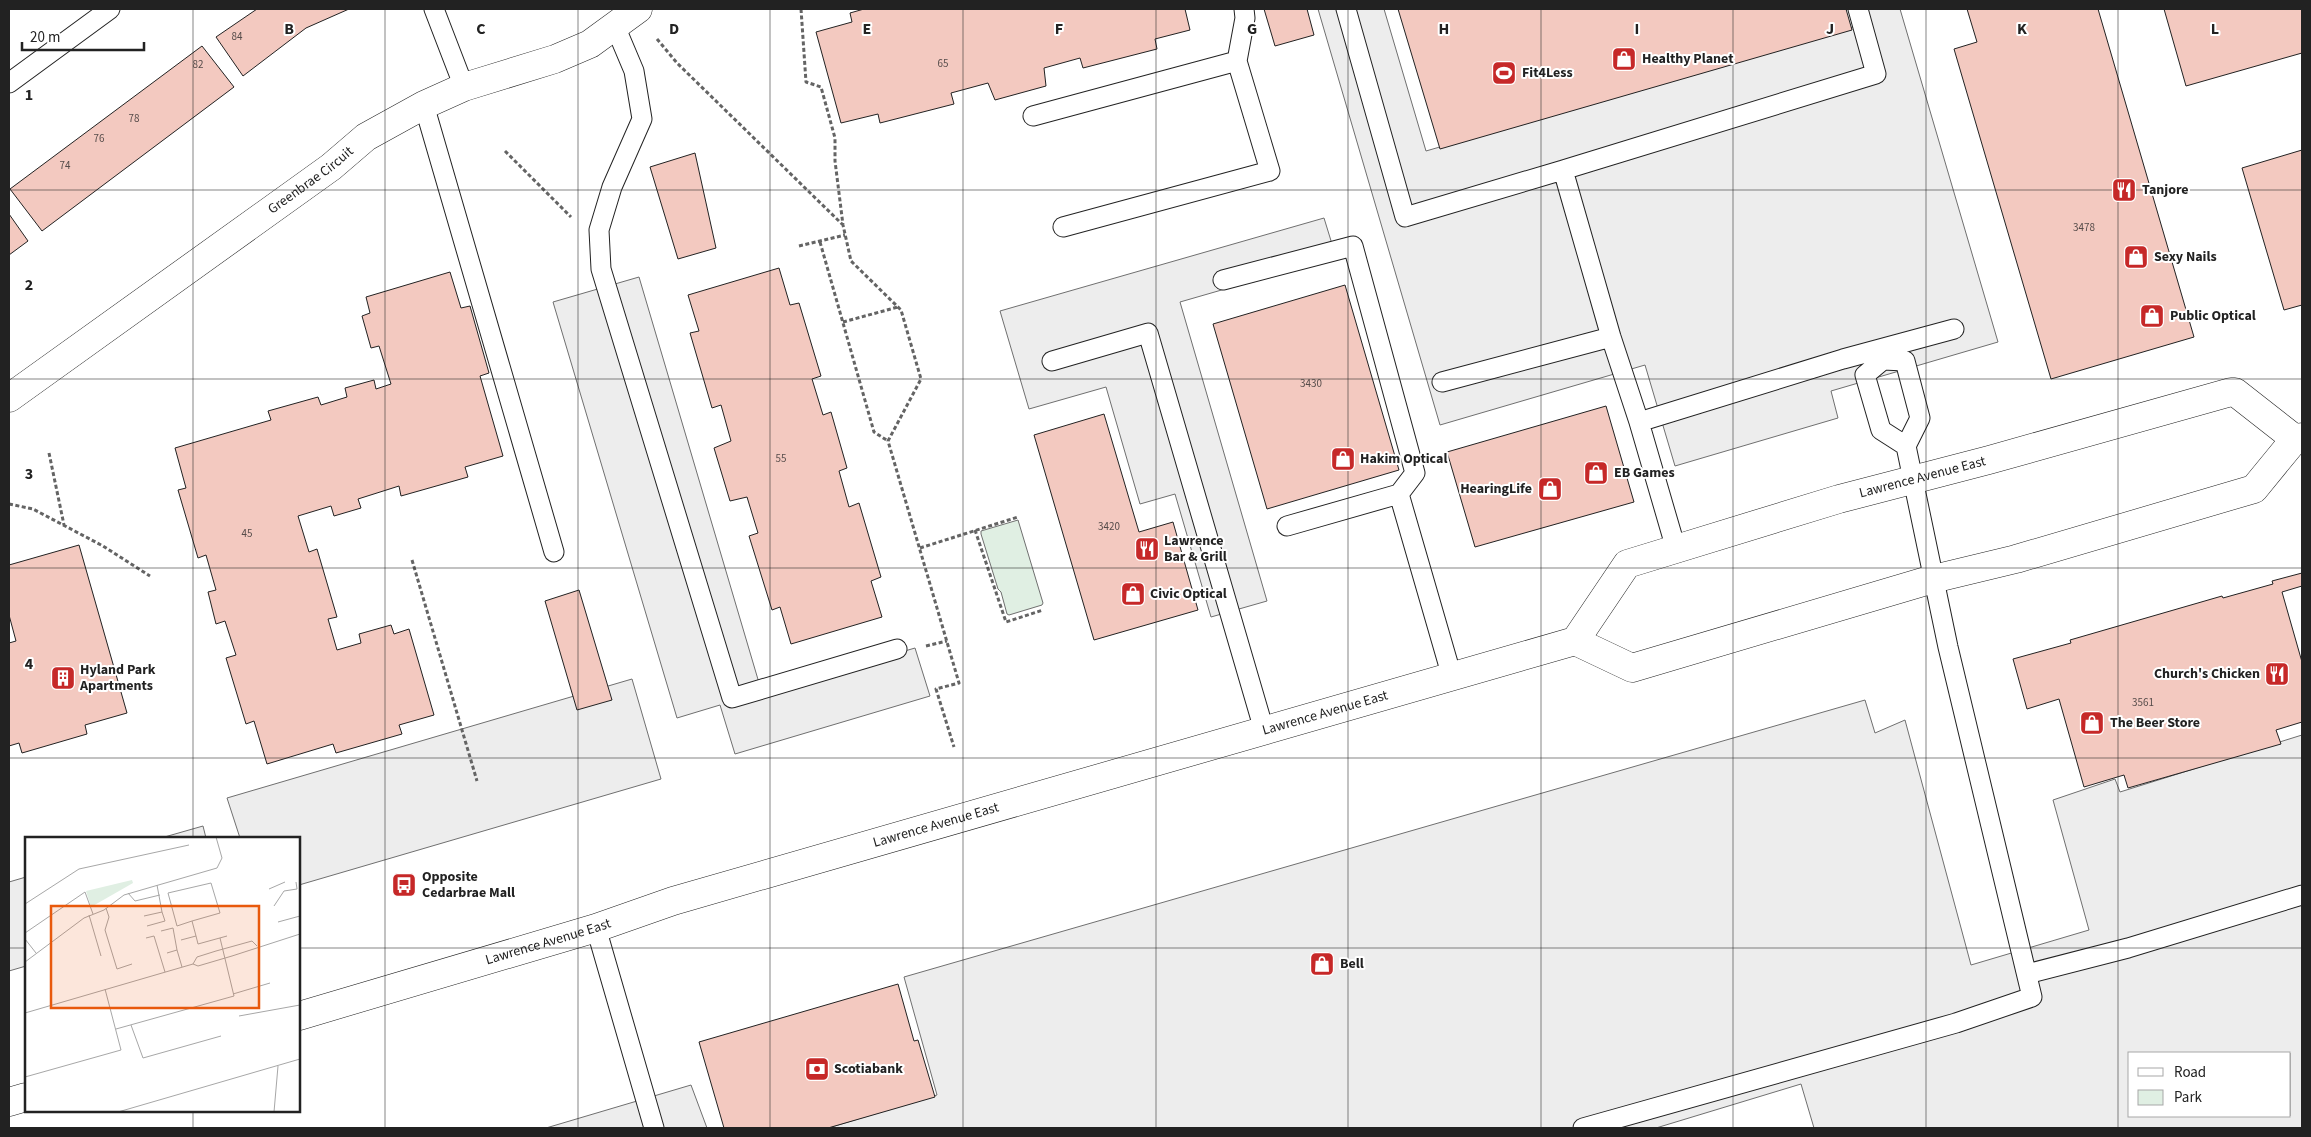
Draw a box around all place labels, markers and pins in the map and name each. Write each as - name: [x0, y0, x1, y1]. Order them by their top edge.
- shop icon: Healthy Planet: [1611, 46, 1637, 72]
- place label: Healthy Planet: [1642, 49, 1734, 69]
- sports icon: Fit4Less: [1491, 60, 1517, 86]
- place label: Fit4Less: [1522, 63, 1573, 83]
- restaurant icon: Tanjore: [2111, 177, 2137, 203]
- place label: Tanjore: [2142, 180, 2189, 200]
- shop icon: Sexy Nails: [2123, 244, 2149, 270]
- place label: Sexy Nails: [2154, 247, 2217, 267]
- shop icon: Public Optical: [2139, 303, 2165, 329]
- place label: Public Optical: [2170, 306, 2256, 326]
- shop icon: Hakim Optical: [1330, 446, 1356, 472]
- place label: Hakim Optical: [1360, 449, 1447, 469]
- shop icon: EB Games: [1583, 460, 1609, 486]
- place label: EB Games: [1614, 463, 1675, 483]
- shop icon: HearingLife: [1537, 476, 1563, 502]
- place label: HearingLife: [1460, 479, 1532, 499]
- place label: Lawrence Bar & Grill: [1164, 531, 1227, 567]
- restaurant icon: Lawrence Bar & Grill: [1134, 536, 1160, 562]
- shop icon: Civic Optical: [1120, 581, 1146, 607]
- place label: Civic Optical: [1150, 584, 1227, 604]
- place label: Hyland Park Apartments: [79, 660, 156, 696]
- restaurant icon: Church's Chicken: [2264, 661, 2290, 687]
- place label: Church's Chicken: [2154, 664, 2260, 684]
- building icon: Hyland Park Apartments: [50, 665, 76, 691]
- shop icon: The Beer Store: [2079, 710, 2105, 736]
- place label: The Beer Store: [2110, 713, 2200, 733]
- place label: Opposite Cedarbrae Mall: [422, 867, 515, 903]
- bus stop icon: Opposite Cedarbrae Mall: [391, 872, 417, 898]
- shop icon: Bell: [1309, 951, 1335, 977]
- place label: Bell: [1340, 954, 1364, 974]
- bank icon: Scotiabank: [804, 1056, 830, 1082]
- place label: Scotiabank: [834, 1059, 903, 1079]

